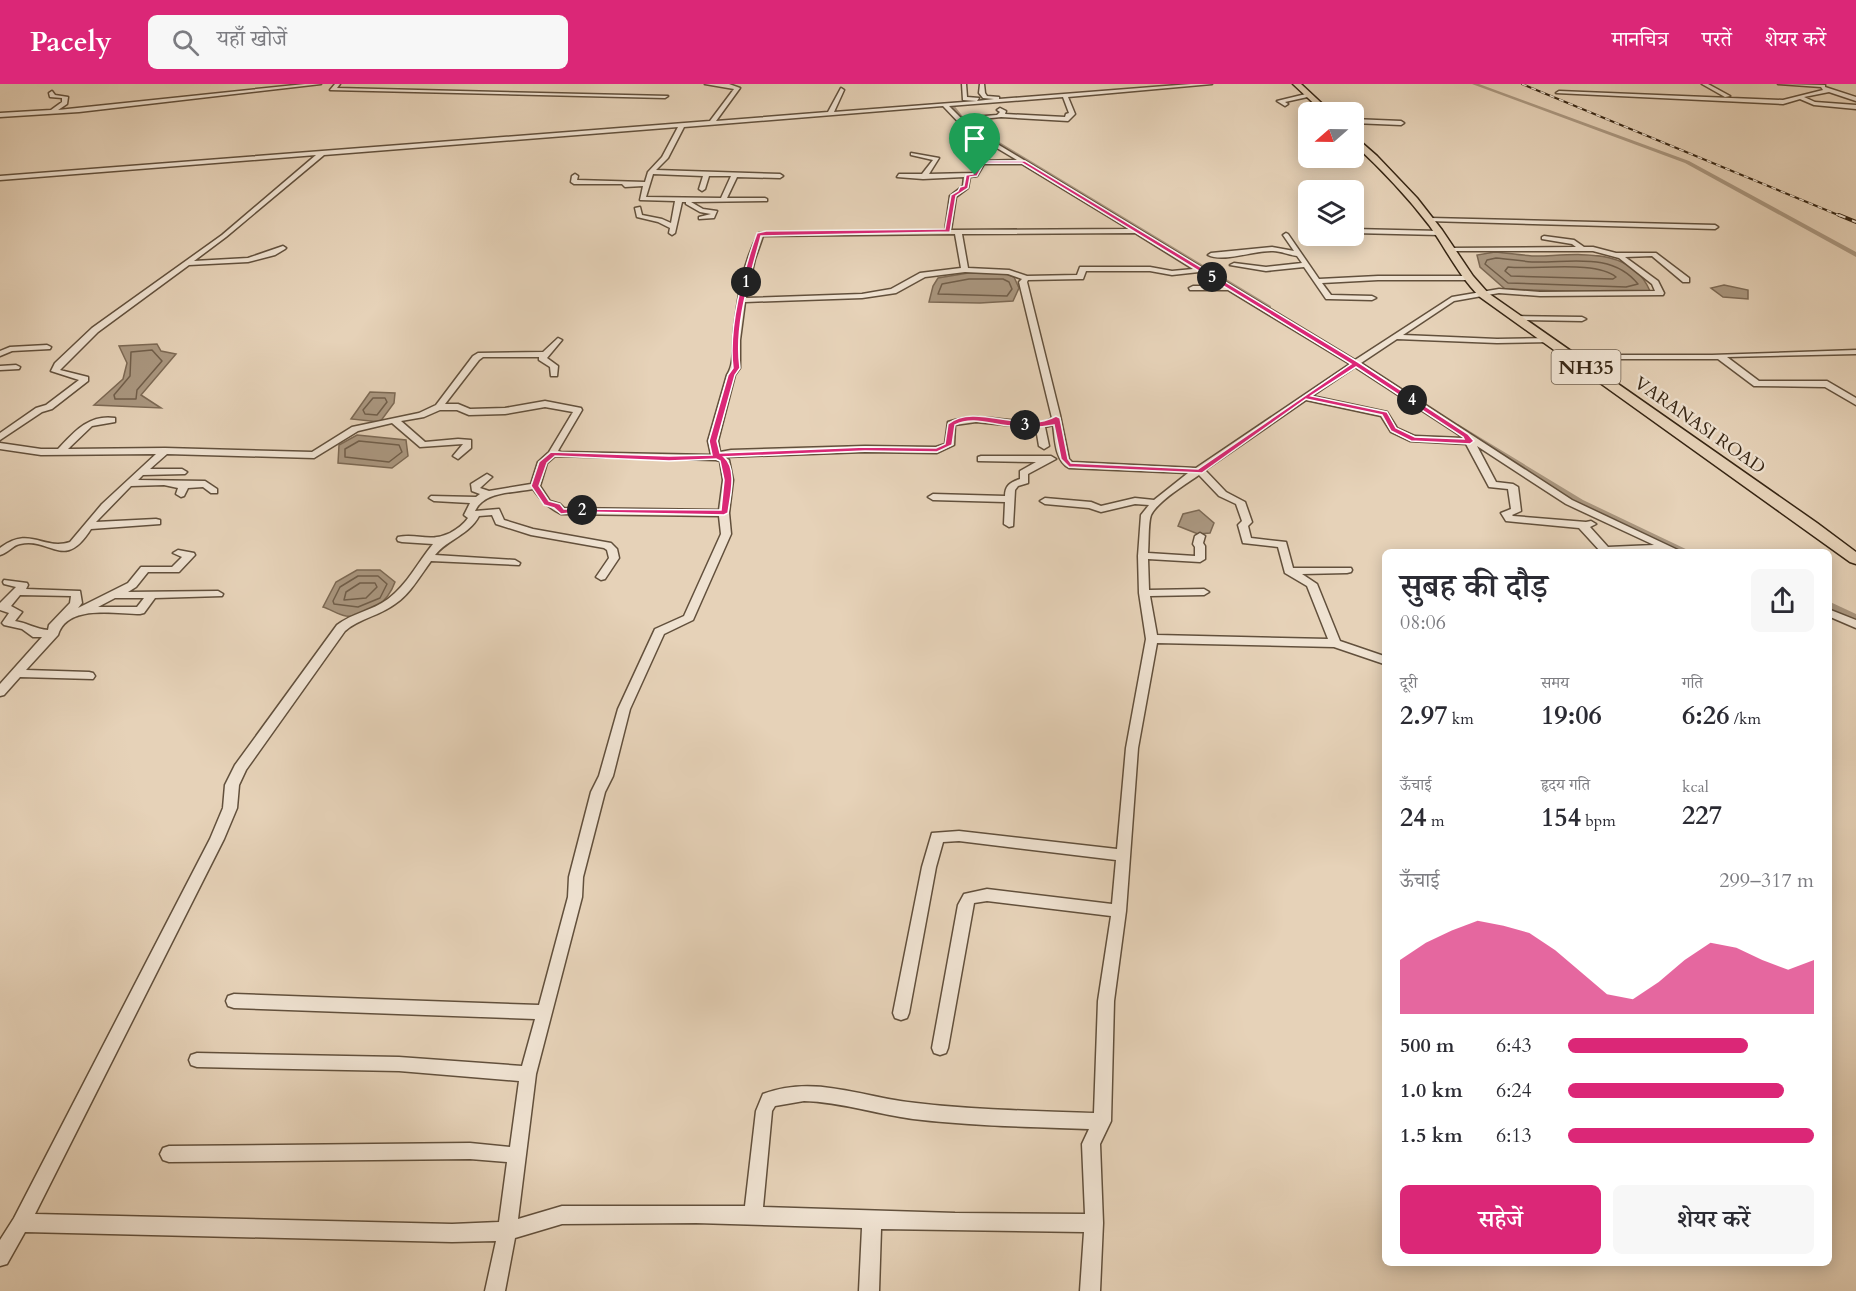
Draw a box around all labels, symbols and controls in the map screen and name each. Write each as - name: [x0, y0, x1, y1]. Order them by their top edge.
- search box: [148, 15, 568, 69]
- text: Pacely: [30, 23, 112, 61]
- text: यहाँ खोजें: [217, 24, 287, 54]
- text: मानचित्र: [1612, 25, 1669, 54]
- text: परतें: [1702, 25, 1732, 54]
- text: शेयर करें: [1765, 25, 1826, 54]
- icon: search: [169, 26, 202, 59]
- north arrow: [1298, 102, 1364, 168]
- map controls: [1298, 102, 1364, 246]
- pin: [949, 113, 1000, 175]
- icon: arrive: [958, 122, 991, 155]
- button: layers: [1298, 180, 1364, 246]
- pin: 5: [1197, 262, 1227, 292]
- text: 5: [1208, 266, 1216, 288]
- pin: 1: [731, 267, 761, 297]
- text: 1: [742, 271, 750, 293]
- road number: NH35: [1552, 350, 1620, 384]
- street label: VARANASI ROAD: [1629, 371, 1770, 480]
- pin: 4: [1397, 385, 1427, 415]
- text: 4: [1408, 389, 1416, 411]
- pin: 3: [1010, 410, 1040, 440]
- text: 3: [1021, 414, 1029, 436]
- pin: 2: [567, 495, 597, 525]
- text: 2: [578, 499, 586, 521]
- text: सुबह की दौड़: [1400, 564, 1548, 609]
- button: share: [1751, 569, 1814, 632]
- text: 08:06: [1400, 609, 1446, 636]
- text: दूरी: [1400, 672, 1417, 694]
- text: समय: [1541, 672, 1569, 694]
- text: गति: [1682, 672, 1703, 694]
- text: 2.97: [1400, 698, 1448, 733]
- text: 19:06: [1541, 698, 1602, 733]
- text: 6:26: [1682, 698, 1730, 733]
- text: km: [1448, 708, 1474, 730]
- text: /km: [1730, 708, 1761, 730]
- text: ऊँचाई: [1400, 774, 1432, 796]
- text: हृदय गति: [1541, 774, 1590, 796]
- text: kcal: [1682, 776, 1709, 798]
- text: 227: [1682, 798, 1722, 833]
- text: 24: [1400, 800, 1427, 835]
- text: 154: [1541, 800, 1581, 835]
- text: m: [1427, 810, 1444, 832]
- text: bpm: [1581, 810, 1616, 832]
- text: ऊँचाई: [1400, 867, 1439, 894]
- text: 299–317 m: [1719, 867, 1814, 894]
- text: 500 m: [1400, 1032, 1455, 1059]
- text: 6:43: [1496, 1032, 1532, 1059]
- text: 1.0 km: [1400, 1077, 1463, 1104]
- text: 6:24: [1496, 1077, 1532, 1104]
- text: 1.5 km: [1400, 1122, 1463, 1149]
- text: 6:13: [1496, 1122, 1532, 1149]
- button: सहेजें: [1400, 1185, 1601, 1254]
- button: शेयर करें: [1613, 1185, 1814, 1254]

